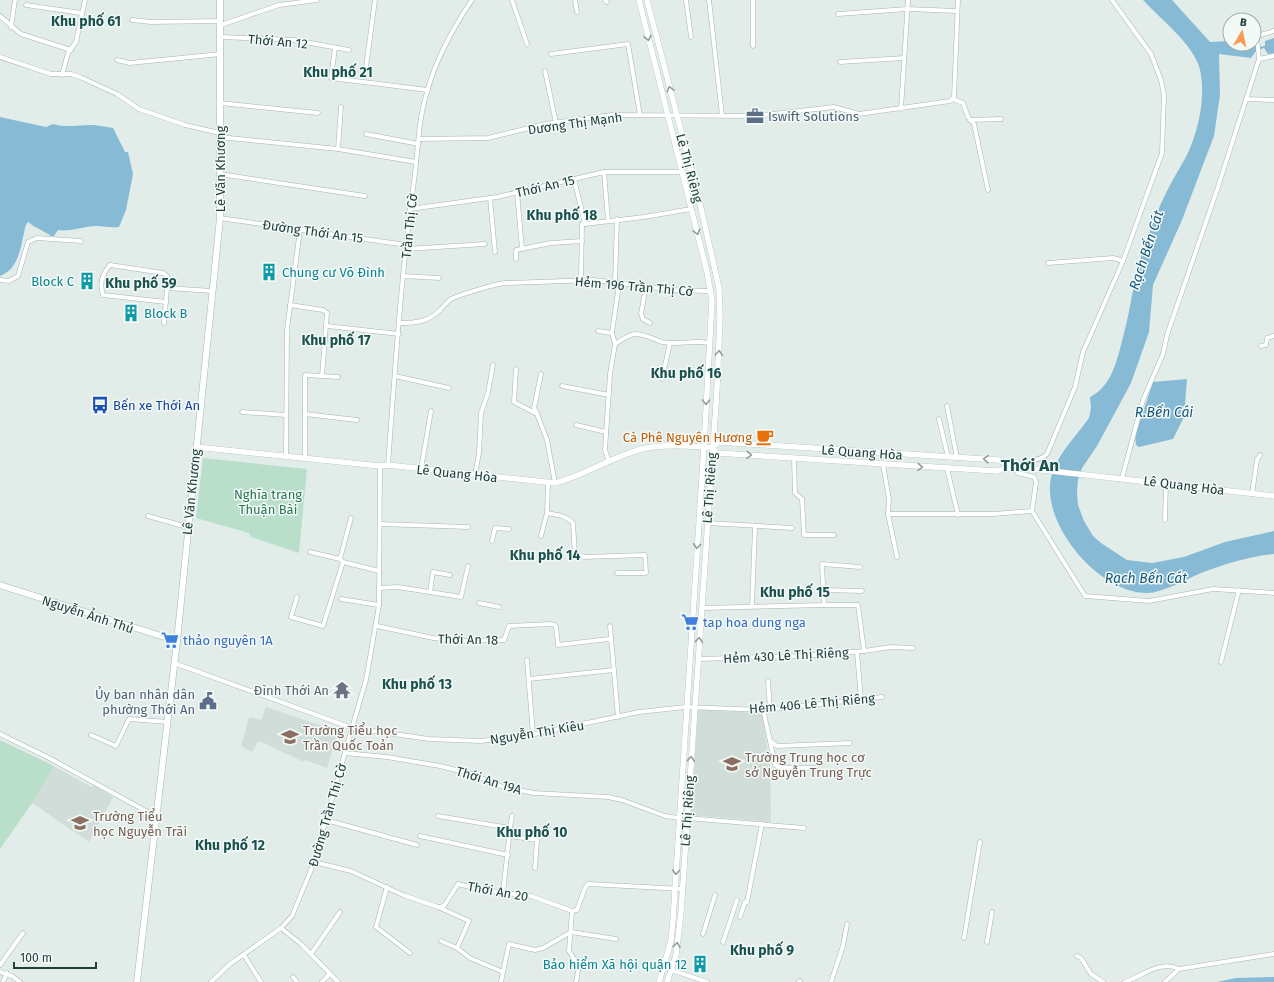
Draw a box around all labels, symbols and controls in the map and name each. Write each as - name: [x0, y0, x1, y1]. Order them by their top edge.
- district label: Khu phố 61: [51, 11, 121, 30]
- north arrow: [1222, 12, 1262, 52]
- text: B: [1239, 16, 1248, 30]
- street label: Thới An 12: [248, 31, 308, 52]
- one-way arrow: [643, 35, 651, 41]
- district label: Khu phố 21: [303, 62, 373, 81]
- one-way arrow: [666, 86, 674, 92]
- office icon: Iswift Solutions: [745, 106, 765, 126]
- street label: Dương Thị Mạnh: [527, 109, 623, 138]
- place label: Iswift Solutions: [768, 109, 859, 124]
- street label: Lê Văn Khương: [213, 126, 228, 212]
- street label: Lê Thị Riêng: [673, 132, 706, 205]
- street label: Thới An 15: [514, 172, 576, 201]
- street label: Trần Thị Cờ: [399, 193, 420, 259]
- district label: Khu phố 18: [527, 205, 597, 224]
- water label: Rạch Bến Cát: [1125, 208, 1167, 292]
- street label: Đường Thới An 15: [262, 217, 364, 246]
- one-way arrow: [693, 228, 701, 235]
- building icon: Chung cư Võ Đình: [259, 262, 279, 282]
- place label: Chung cư Võ Đình: [282, 265, 385, 280]
- building icon: Block C: [77, 271, 97, 291]
- district label: Khu phố 59: [105, 273, 177, 292]
- place label: Block C: [31, 274, 75, 289]
- street label: Hẻm 196 Trần Thị Cờ: [574, 274, 694, 299]
- building icon: Block B: [121, 303, 141, 323]
- place label: Block B: [144, 306, 188, 321]
- district label: Khu phố 17: [301, 330, 371, 349]
- one-way arrow: [715, 350, 723, 356]
- district label: Khu phố 16: [651, 363, 721, 382]
- bus stop icon: Bến xe Thới An: [90, 395, 110, 415]
- place label: Bến xe Thới An: [113, 398, 200, 413]
- one-way arrow: [702, 399, 711, 405]
- water label: R.Bến Cái: [1135, 403, 1193, 421]
- cafe icon: Cà Phê Nguyên Hương: [755, 427, 775, 447]
- place label: Cà Phê Nguyên Hương: [623, 430, 752, 445]
- street label: Lê Quang Hòa: [821, 442, 903, 463]
- street label: Lê Văn Khương: [180, 448, 203, 536]
- one-way arrow: [746, 451, 752, 460]
- street label: Lê Thị Riêng: [700, 452, 719, 524]
- one-way arrow: [983, 455, 989, 464]
- district label: Thới An: [1001, 455, 1059, 476]
- street label: Lê Quang Hòa: [416, 462, 498, 485]
- one-way arrow: [917, 463, 923, 471]
- street label: Lê Quang Hòa: [1143, 473, 1225, 498]
- park label: Nghĩa trang Thuận Bài: [234, 487, 302, 517]
- one-way arrow: [693, 543, 702, 549]
- district label: Khu phố 14: [510, 545, 580, 564]
- water label: Rạch Bến Cát: [1105, 569, 1187, 587]
- district label: Khu phố 15: [760, 582, 831, 601]
- street label: Nguyễn Ảnh Thủ: [40, 592, 136, 636]
- supermarket icon: tap hoa dung nga: [680, 612, 700, 632]
- place label: tap hoa dung nga: [703, 615, 806, 630]
- supermarket icon: thảo nguyên 1A: [160, 630, 180, 650]
- street label: Thới An 18: [438, 631, 498, 648]
- place label: thảo nguyên 1A: [183, 633, 273, 648]
- one-way arrow: [695, 637, 704, 643]
- street label: Hẻm 430 Lê Thị Riêng: [723, 645, 849, 666]
- district label: Khu phố 13: [382, 674, 452, 693]
- temple icon: Đình Thới An: [332, 680, 352, 700]
- place label: Đình Thới An: [254, 683, 329, 698]
- place label: Ủy ban nhân dân phường Thới An: [95, 686, 195, 717]
- public building icon: Ủy ban nhân dân phường Thới An: [198, 691, 218, 711]
- street label: Hẻm 406 Lê Thị Riêng: [749, 691, 876, 716]
- street label: Nguyễn Thị Kiêu: [489, 718, 585, 747]
- place label: Trường Tiểu học Trần Quốc Toản: [303, 722, 397, 753]
- school or university icon: Trường Tiểu học Trần Quốc Toản: [280, 727, 300, 747]
- place label: Trường Trung học cơ sở Nguyễn Trung Trực: [745, 750, 872, 780]
- school or university icon: Trường Trung học cơ sở Nguyễn Trung Trực: [722, 754, 742, 774]
- one-way arrow: [687, 756, 696, 762]
- street label: Đường Trần Thị Cờ: [306, 761, 349, 869]
- street label: Thới An 19A: [454, 763, 524, 798]
- street label: Lê Thị Riêng: [678, 775, 697, 847]
- place label: Trường Tiểu học Nguyễn Trãi: [93, 808, 187, 839]
- school or university icon: Trường Tiểu học Nguyễn Trãi: [70, 813, 90, 833]
- district label: Khu phố 10: [497, 822, 567, 841]
- district label: Khu phố 12: [195, 835, 265, 854]
- one-way arrow: [671, 869, 680, 875]
- street label: Thới An 20: [466, 879, 529, 904]
- district label: Khu phố 9: [730, 940, 794, 959]
- one-way arrow: [672, 941, 681, 948]
- scale bar: [14, 944, 96, 970]
- text: 100 m: [20, 951, 52, 965]
- building icon: Bảo hiểm Xã hội quận 12: [690, 954, 710, 974]
- place label: Bảo hiểm Xã hội quận 12: [543, 956, 687, 972]

